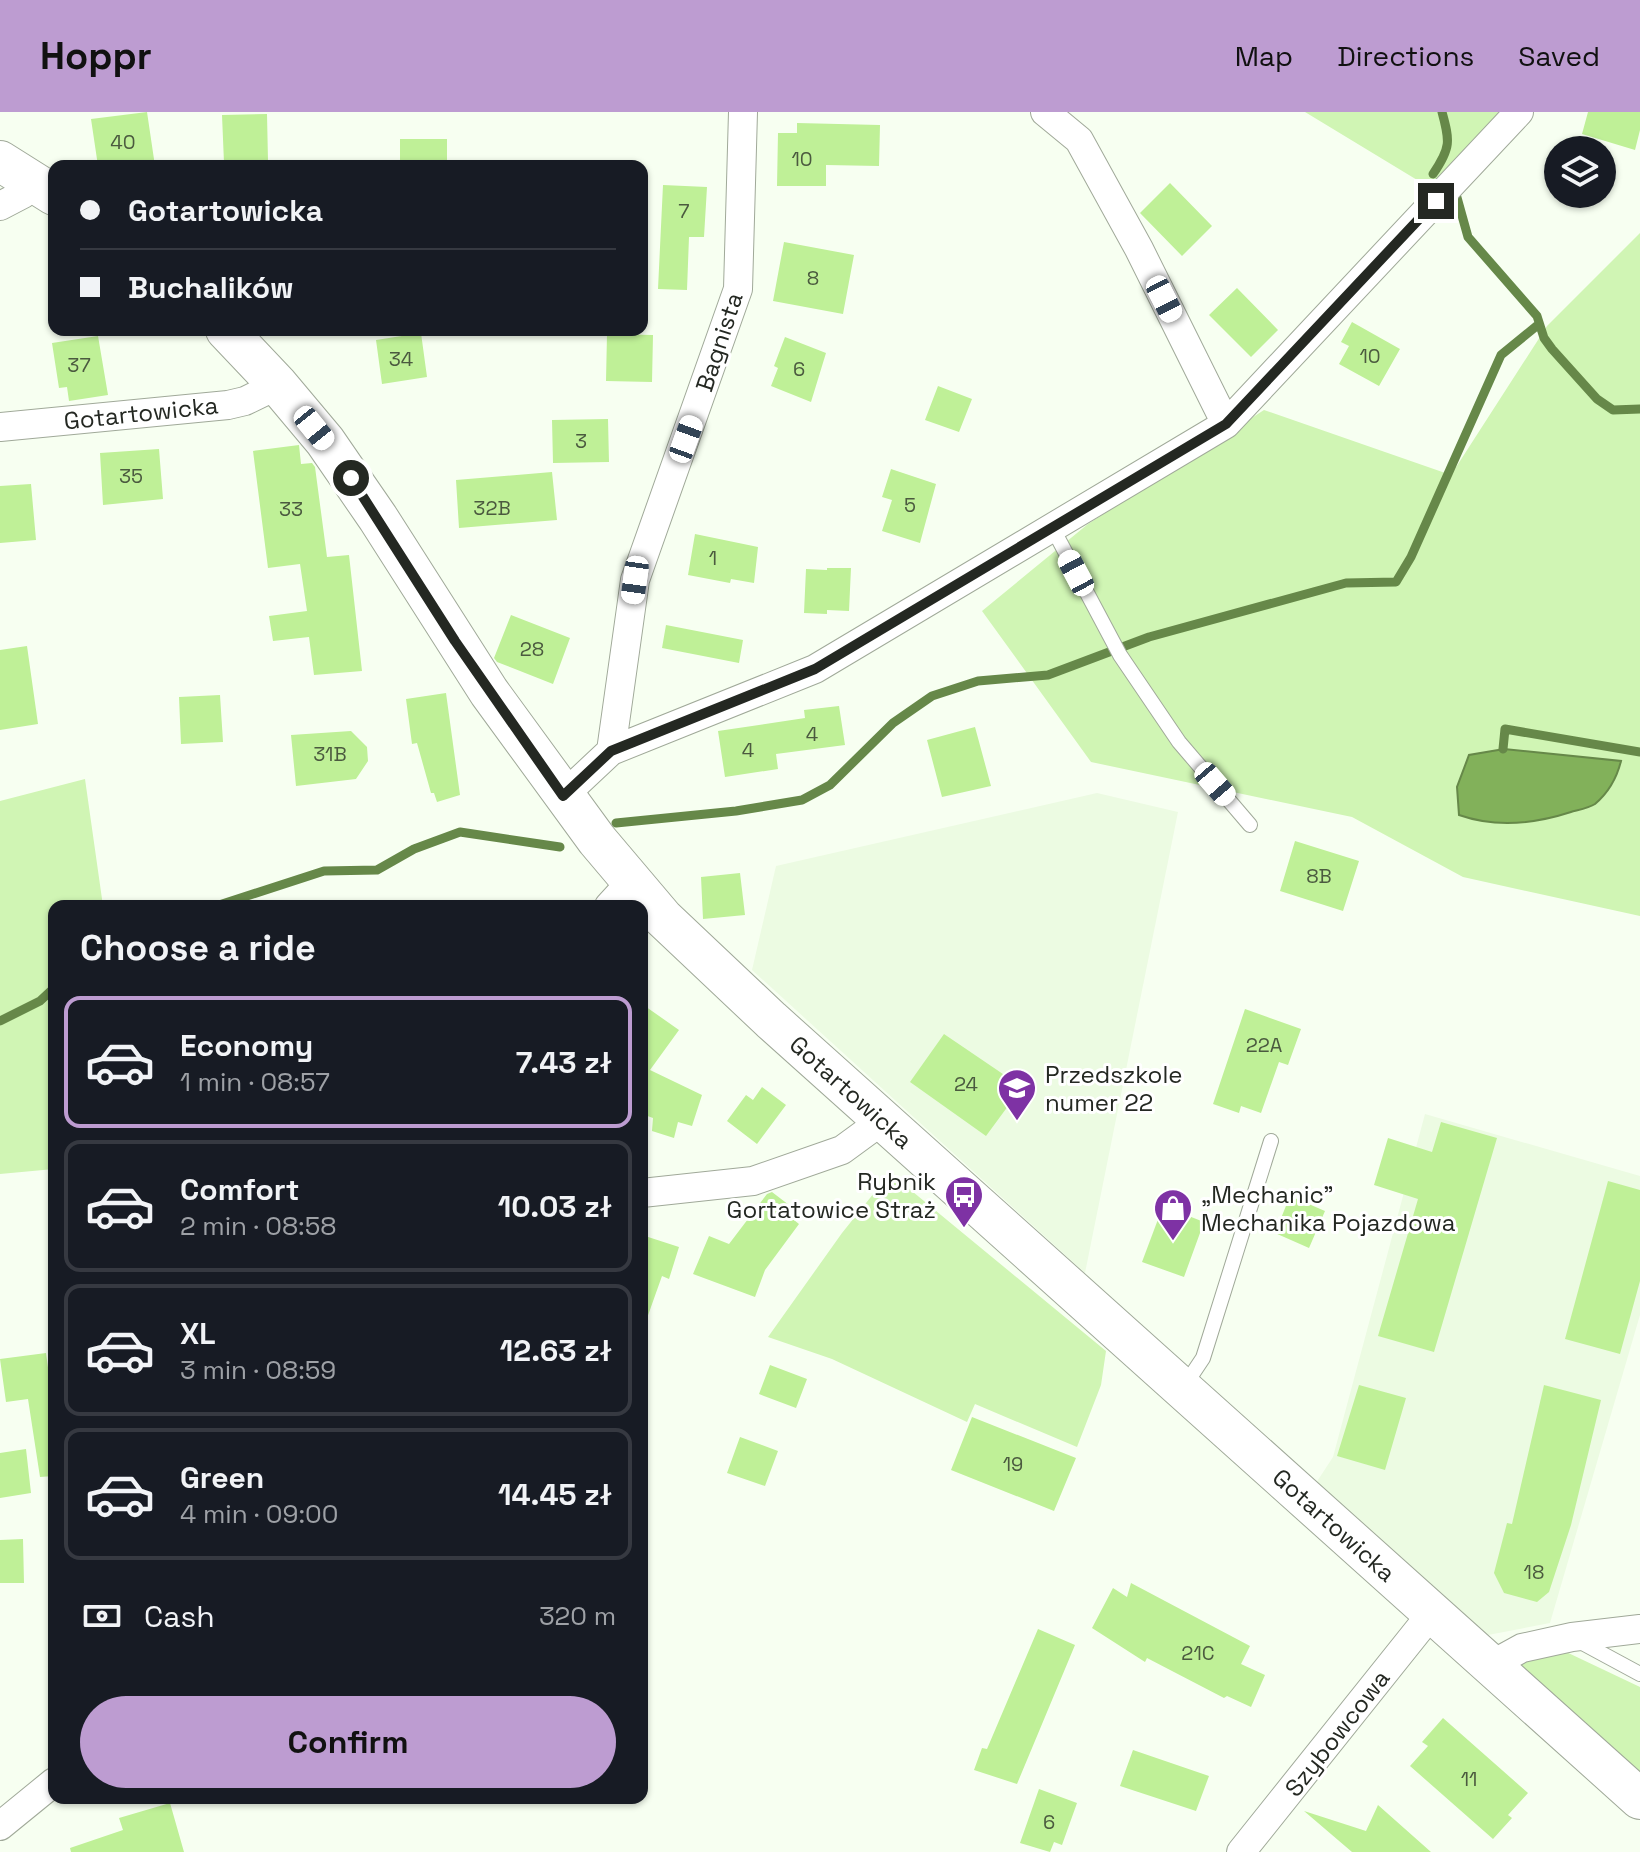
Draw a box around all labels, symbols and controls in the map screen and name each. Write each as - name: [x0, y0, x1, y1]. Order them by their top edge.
- text: Hoppr: [40, 32, 152, 80]
- text: Map: [1235, 38, 1293, 74]
- text: Directions: [1337, 38, 1474, 74]
- text: Saved: [1518, 38, 1600, 74]
- house number: 40: [110, 129, 136, 155]
- map controls: [1544, 136, 1616, 208]
- button: layers: [1544, 136, 1616, 208]
- house number: 10: [791, 146, 813, 172]
- route end: [1418, 183, 1454, 219]
- text: Gotartowicka: [128, 191, 323, 230]
- house number: 7: [678, 198, 690, 224]
- house number: 8: [807, 265, 819, 291]
- text: Buchalików: [128, 268, 294, 307]
- car: [1142, 272, 1186, 326]
- street label: Bagnista: [688, 288, 750, 396]
- house number: 10: [1359, 343, 1381, 369]
- house number: 34: [389, 346, 413, 372]
- house number: 37: [67, 352, 91, 378]
- house number: 6: [793, 356, 805, 382]
- street label: Gotartowicka: [62, 389, 220, 437]
- car: [290, 402, 338, 454]
- car: [667, 412, 705, 466]
- house number: 3: [575, 428, 587, 454]
- route start: [333, 460, 369, 496]
- house number: 35: [119, 463, 143, 489]
- house number: 5: [904, 492, 916, 518]
- house number: 32B: [473, 495, 511, 521]
- house number: 33: [279, 496, 303, 522]
- house number: 1: [709, 545, 717, 571]
- car: [1054, 546, 1098, 600]
- car: [620, 555, 650, 605]
- house number: 28: [520, 636, 544, 662]
- house number: 4: [806, 721, 818, 747]
- house number: 4: [742, 737, 754, 763]
- house number: 31B: [313, 741, 347, 767]
- car: [1190, 758, 1240, 810]
- house number: 8B: [1306, 863, 1332, 889]
- text: Choose a ride: [80, 925, 316, 971]
- icon: car: [84, 1026, 156, 1098]
- text: Economy: [180, 1026, 313, 1065]
- street label: Gotartowicka: [783, 1029, 919, 1156]
- house number: 22A: [1246, 1032, 1283, 1058]
- text: 7.43 zł: [516, 1043, 612, 1082]
- place label: Przedszkole numer 22: [1045, 1059, 1183, 1118]
- text: 1 min · 08:57: [180, 1065, 330, 1099]
- school or university icon: Przedszkole numer 22: [996, 1067, 1038, 1122]
- house number: 24: [954, 1071, 978, 1097]
- place label: Rybnik Gortatowice Straż: [727, 1166, 936, 1225]
- icon: car: [84, 1170, 156, 1242]
- text: Comfort: [180, 1170, 299, 1209]
- bus stop icon: Rybnik Gortatowice Straż: [943, 1174, 985, 1229]
- place label: „Mechanic” Mechanika Pojazdowa: [1201, 1179, 1456, 1238]
- text: 10.03 zł: [498, 1187, 612, 1226]
- shop icon: „Mechanic” Mechanika Pojazdowa: [1152, 1187, 1194, 1242]
- text: 2 min · 08:58: [180, 1209, 336, 1243]
- icon: car: [84, 1314, 156, 1386]
- text: XL: [180, 1314, 216, 1353]
- text: 12.63 zł: [500, 1331, 612, 1370]
- text: 3 min · 08:59: [180, 1353, 336, 1387]
- house number: 19: [1003, 1451, 1023, 1477]
- icon: car: [84, 1458, 156, 1530]
- text: Green: [180, 1458, 264, 1497]
- street label: Gotartowicka: [1266, 1462, 1402, 1589]
- text: 14.45 zł: [498, 1475, 612, 1514]
- text: 4 min · 09:00: [180, 1497, 338, 1531]
- house number: 18: [1524, 1559, 1544, 1585]
- icon: cash: [80, 1594, 124, 1638]
- text: Cash: [144, 1597, 215, 1636]
- text: 320 m: [539, 1599, 616, 1633]
- house number: 21C: [1181, 1640, 1215, 1666]
- street label: Szybowcowa: [1278, 1663, 1396, 1803]
- button: Confirm: [80, 1696, 616, 1788]
- house number: 11: [1461, 1766, 1477, 1792]
- house number: 6: [1043, 1809, 1055, 1835]

